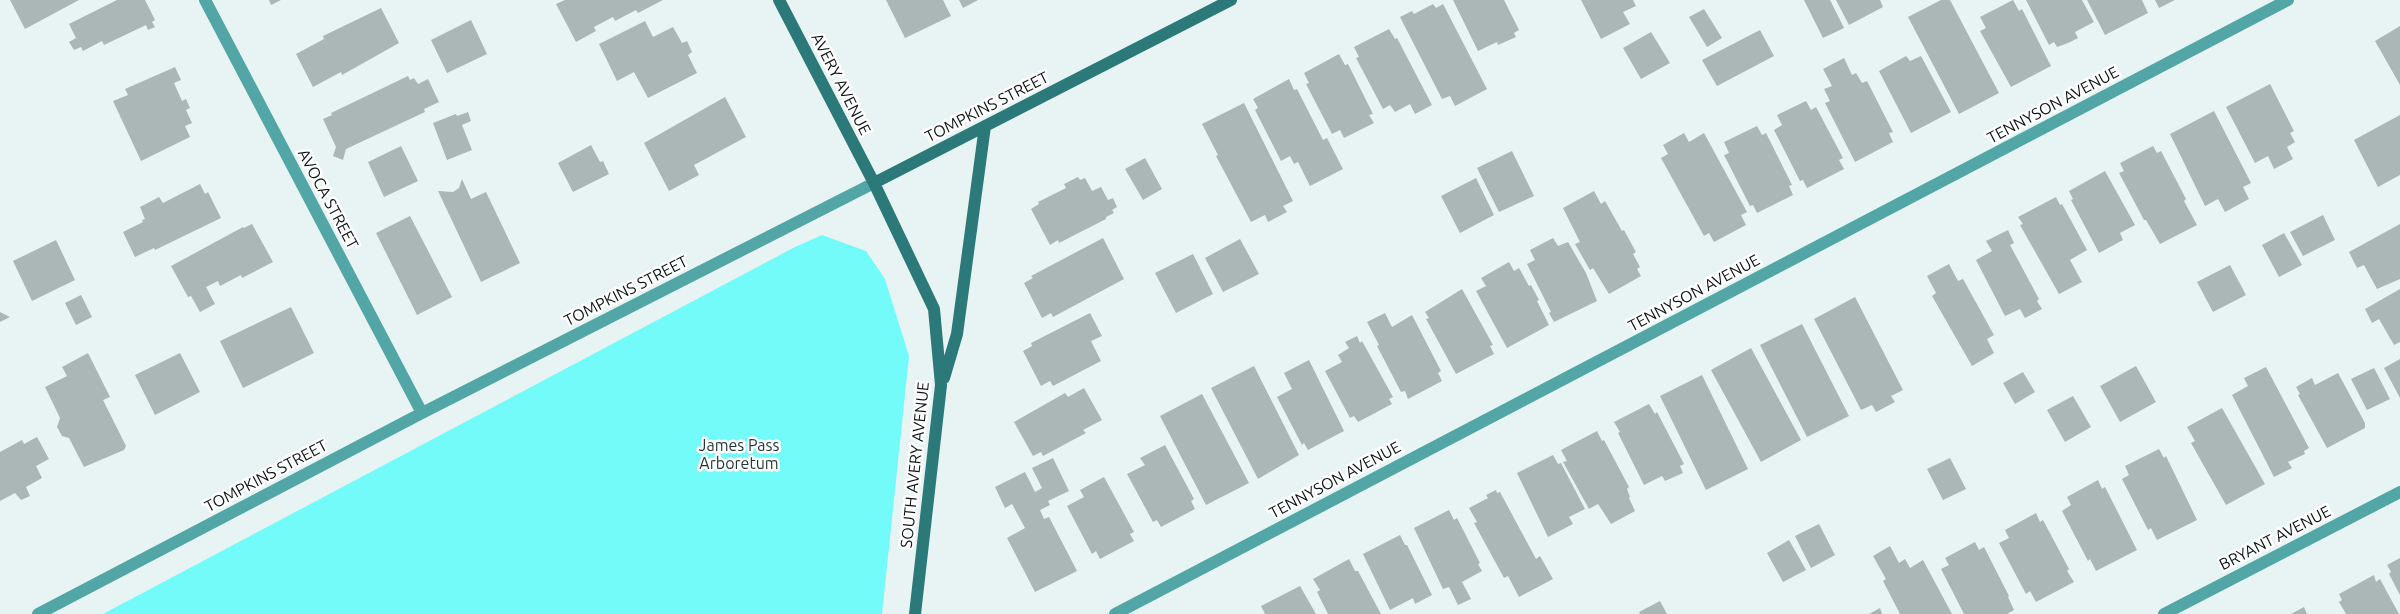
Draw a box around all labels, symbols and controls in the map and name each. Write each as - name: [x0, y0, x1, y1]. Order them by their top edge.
- street label: AVERY AVENUE: [807, 30, 875, 138]
- street label: TENNYSON AVENUE: [1984, 62, 2122, 148]
- street label: TOMPKINS STREET: [922, 68, 1052, 146]
- street label: AVOCA STREET: [294, 146, 362, 252]
- street label: TENNYSON AVENUE: [1625, 250, 1763, 336]
- street label: TOMPKINS STREET: [561, 252, 691, 330]
- street label: SOUTH AVERY AVENUE: [897, 381, 933, 549]
- street label: TOMPKINS STREET: [201, 436, 331, 516]
- park label: James Pass Arboretum: [699, 436, 779, 474]
- street label: TENNYSON AVENUE: [1266, 437, 1404, 523]
- street label: BRYANT AVENUE: [2216, 502, 2334, 574]

